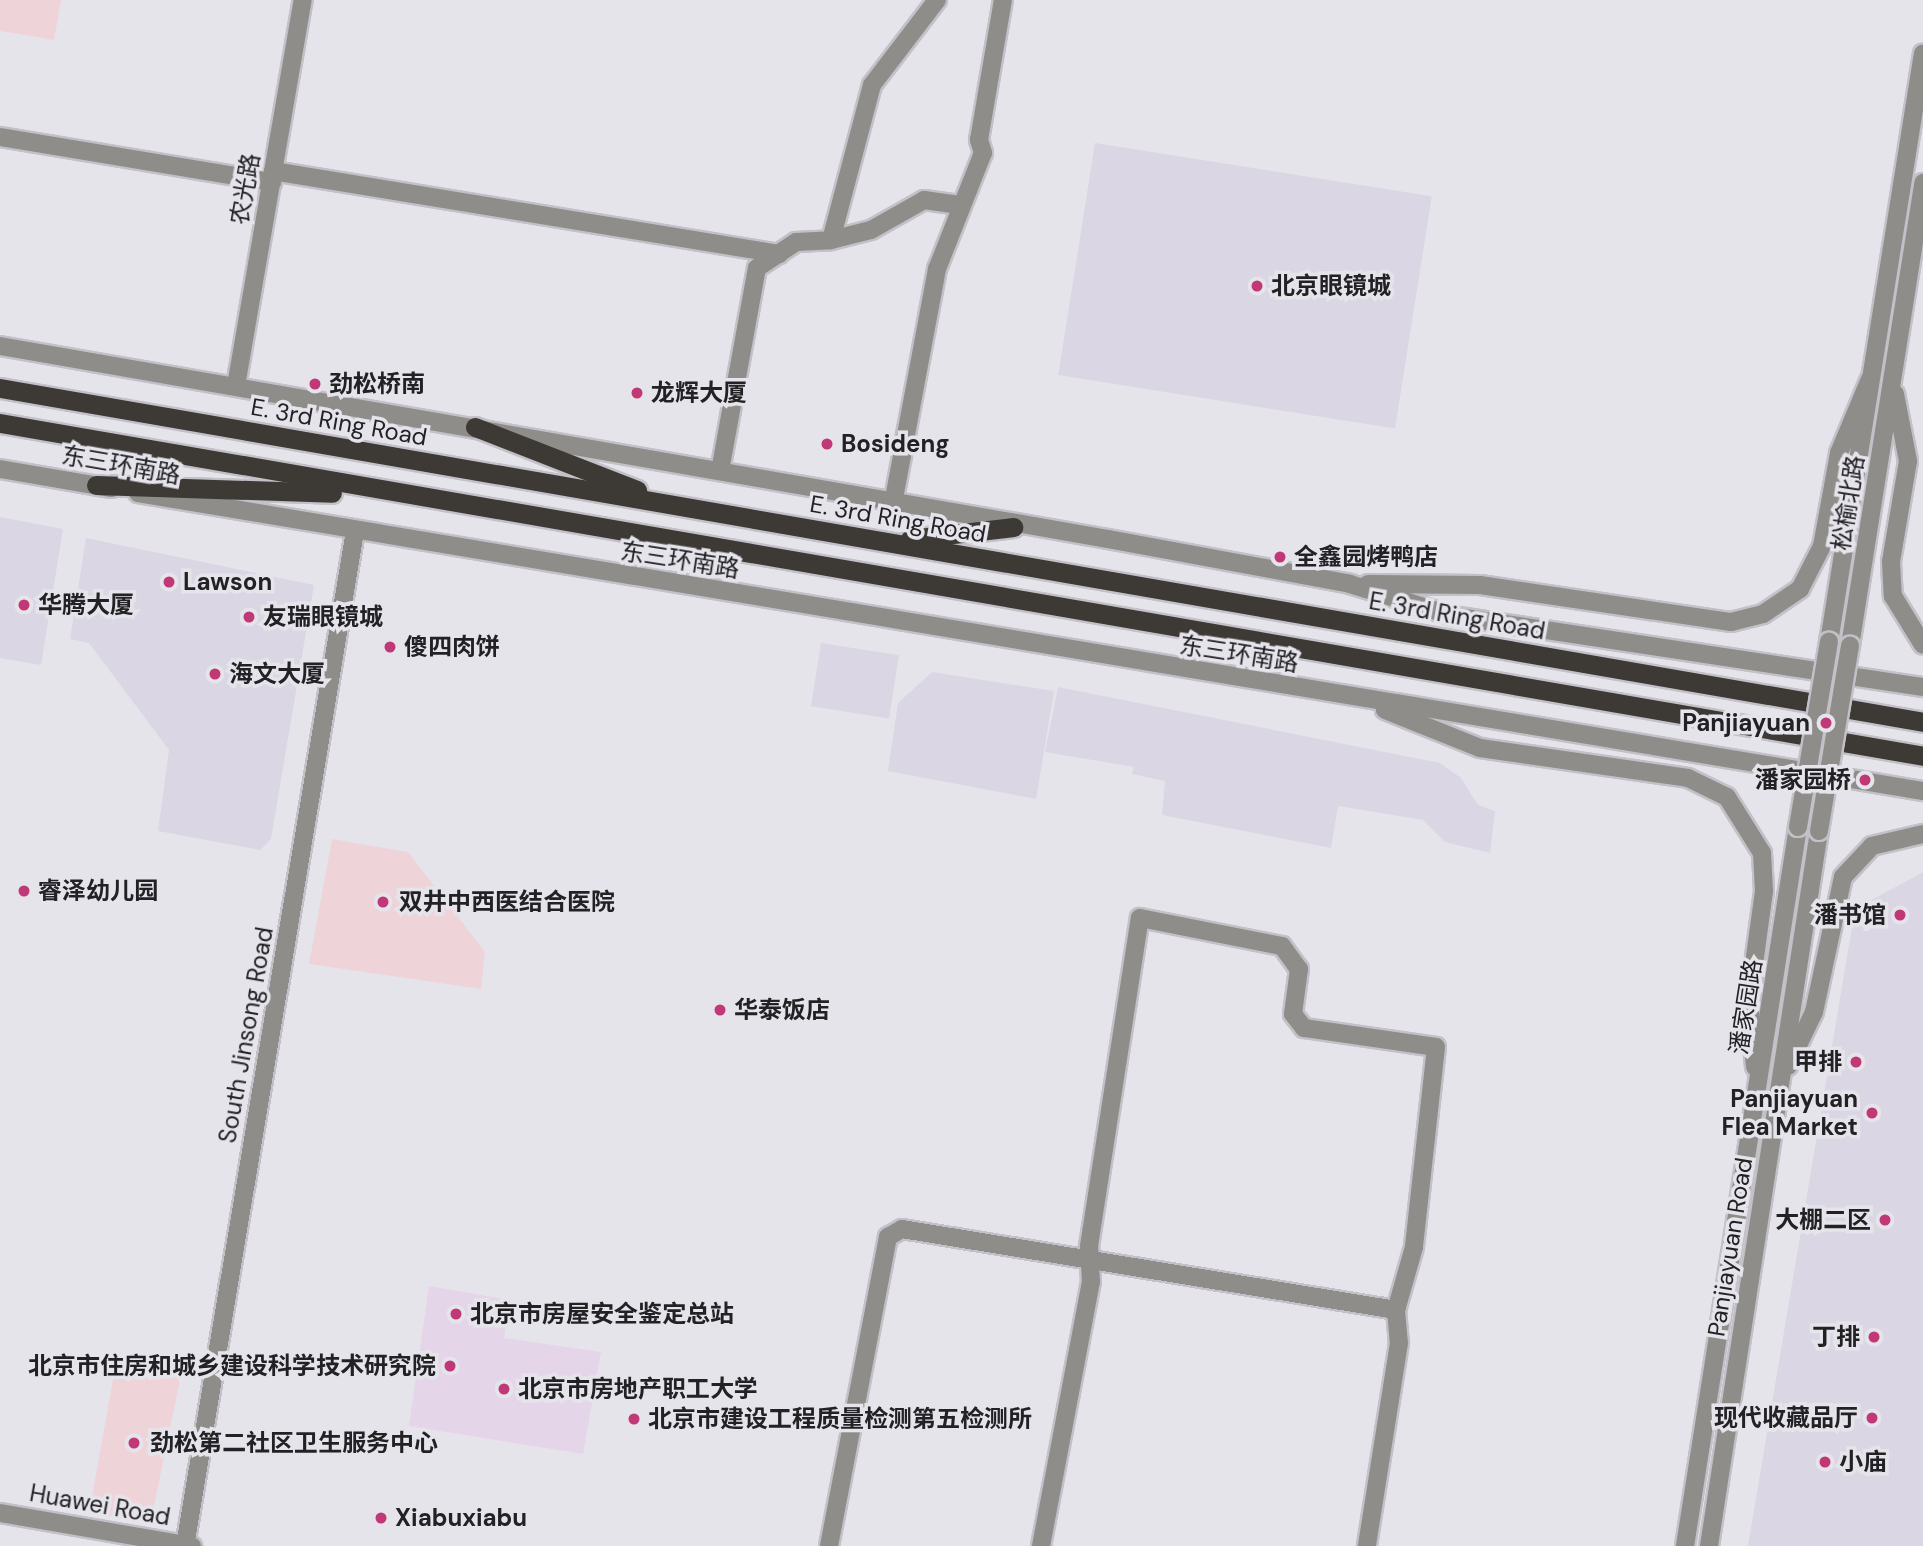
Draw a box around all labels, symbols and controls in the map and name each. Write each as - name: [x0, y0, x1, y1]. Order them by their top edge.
- street label: 农光路: [225, 151, 265, 227]
- place label: 北京眼镜城: [1271, 272, 1391, 300]
- marker: 北京眼镜城: [1249, 278, 1265, 294]
- place label: 劲松桥南: [329, 370, 425, 398]
- marker: 劲松桥南: [307, 376, 323, 392]
- place label: 龙辉大厦: [651, 379, 747, 407]
- marker: 龙辉大厦: [629, 385, 645, 401]
- street label: E. 3rd Ring Road: [249, 392, 429, 452]
- place label: Bosideng: [841, 430, 950, 458]
- marker: Bosideng: [819, 436, 835, 452]
- street label: 东三环南路: [59, 440, 183, 490]
- street label: 松榆北路: [1826, 453, 1870, 553]
- street label: E. 3rd Ring Road: [808, 489, 988, 549]
- street label: 东三环南路: [618, 536, 742, 584]
- place label: 全鑫园烤鸭店: [1294, 543, 1438, 571]
- marker: 全鑫园烤鸭店: [1272, 549, 1288, 565]
- place label: Lawson: [183, 568, 272, 596]
- marker: Lawson: [161, 574, 177, 590]
- street label: E. 3rd Ring Road: [1367, 586, 1547, 646]
- place label: 华腾大厦: [38, 591, 134, 619]
- marker: 华腾大厦: [16, 597, 32, 613]
- place label: 友瑞眼镜城: [263, 603, 383, 631]
- marker: 友瑞眼镜城: [241, 609, 257, 625]
- street label: 东三环南路: [1177, 630, 1301, 678]
- place label: 傻四肉饼: [404, 633, 500, 661]
- marker: 傻四肉饼: [382, 639, 398, 655]
- place label: 海文大厦: [229, 660, 325, 688]
- marker: 海文大厦: [207, 666, 223, 682]
- place label: Panjiayuan: [1682, 709, 1810, 737]
- marker: Panjiayuan: [1816, 713, 1836, 733]
- place label: 潘家园桥: [1755, 766, 1851, 794]
- marker: 潘家园桥: [1857, 772, 1873, 788]
- place label: 睿泽幼儿园: [38, 877, 158, 905]
- marker: 睿泽幼儿园: [16, 883, 32, 899]
- place label: 双井中西医结合医院: [399, 888, 615, 916]
- marker: 双井中西医结合医院: [373, 892, 393, 912]
- place label: 潘书馆: [1814, 901, 1886, 929]
- marker: 潘书馆: [1892, 907, 1908, 923]
- street label: South Jinsong Road: [213, 925, 279, 1145]
- street label: 潘家园路: [1724, 957, 1768, 1057]
- place label: 华泰饭店: [734, 996, 830, 1024]
- marker: 华泰饭店: [712, 1002, 728, 1018]
- place label: 甲排: [1794, 1048, 1842, 1076]
- marker: 甲排: [1848, 1054, 1864, 1070]
- place label: Panjiayuan Flea Market: [1721, 1085, 1858, 1141]
- marker: Panjiayuan Flea Market: [1864, 1105, 1880, 1121]
- street label: Panjiayuan Road: [1702, 1156, 1758, 1338]
- place label: 大棚二区: [1775, 1206, 1871, 1234]
- marker: 大棚二区: [1877, 1212, 1893, 1228]
- place label: 北京市房屋安全鉴定总站: [470, 1300, 734, 1328]
- marker: 北京市房屋安全鉴定总站: [448, 1306, 464, 1322]
- place label: 丁排: [1812, 1323, 1860, 1351]
- marker: 丁排: [1866, 1329, 1882, 1345]
- place label: 北京市住房和城乡建设科学技术研究院: [28, 1352, 436, 1380]
- marker: 北京市住房和城乡建设科学技术研究院: [442, 1358, 458, 1374]
- place label: 北京市房地产职工大学: [518, 1375, 758, 1403]
- marker: 北京市房地产职工大学: [496, 1381, 512, 1397]
- place label: 现代收藏品厅: [1714, 1404, 1858, 1432]
- place label: 北京市建设工程质量检测第五检测所: [648, 1405, 1032, 1433]
- marker: 现代收藏品厅: [1864, 1410, 1880, 1426]
- marker: 北京市建设工程质量检测第五检测所: [626, 1411, 642, 1427]
- place label: 劲松第二社区卫生服务中心: [150, 1429, 438, 1457]
- marker: 劲松第二社区卫生服务中心: [124, 1433, 144, 1453]
- place label: 小庙: [1839, 1448, 1887, 1476]
- marker: 小庙: [1817, 1454, 1833, 1470]
- street label: Huawei Road: [27, 1478, 173, 1532]
- place label: Xiabuxiabu: [395, 1504, 527, 1532]
- marker: Xiabuxiabu: [373, 1510, 389, 1526]

